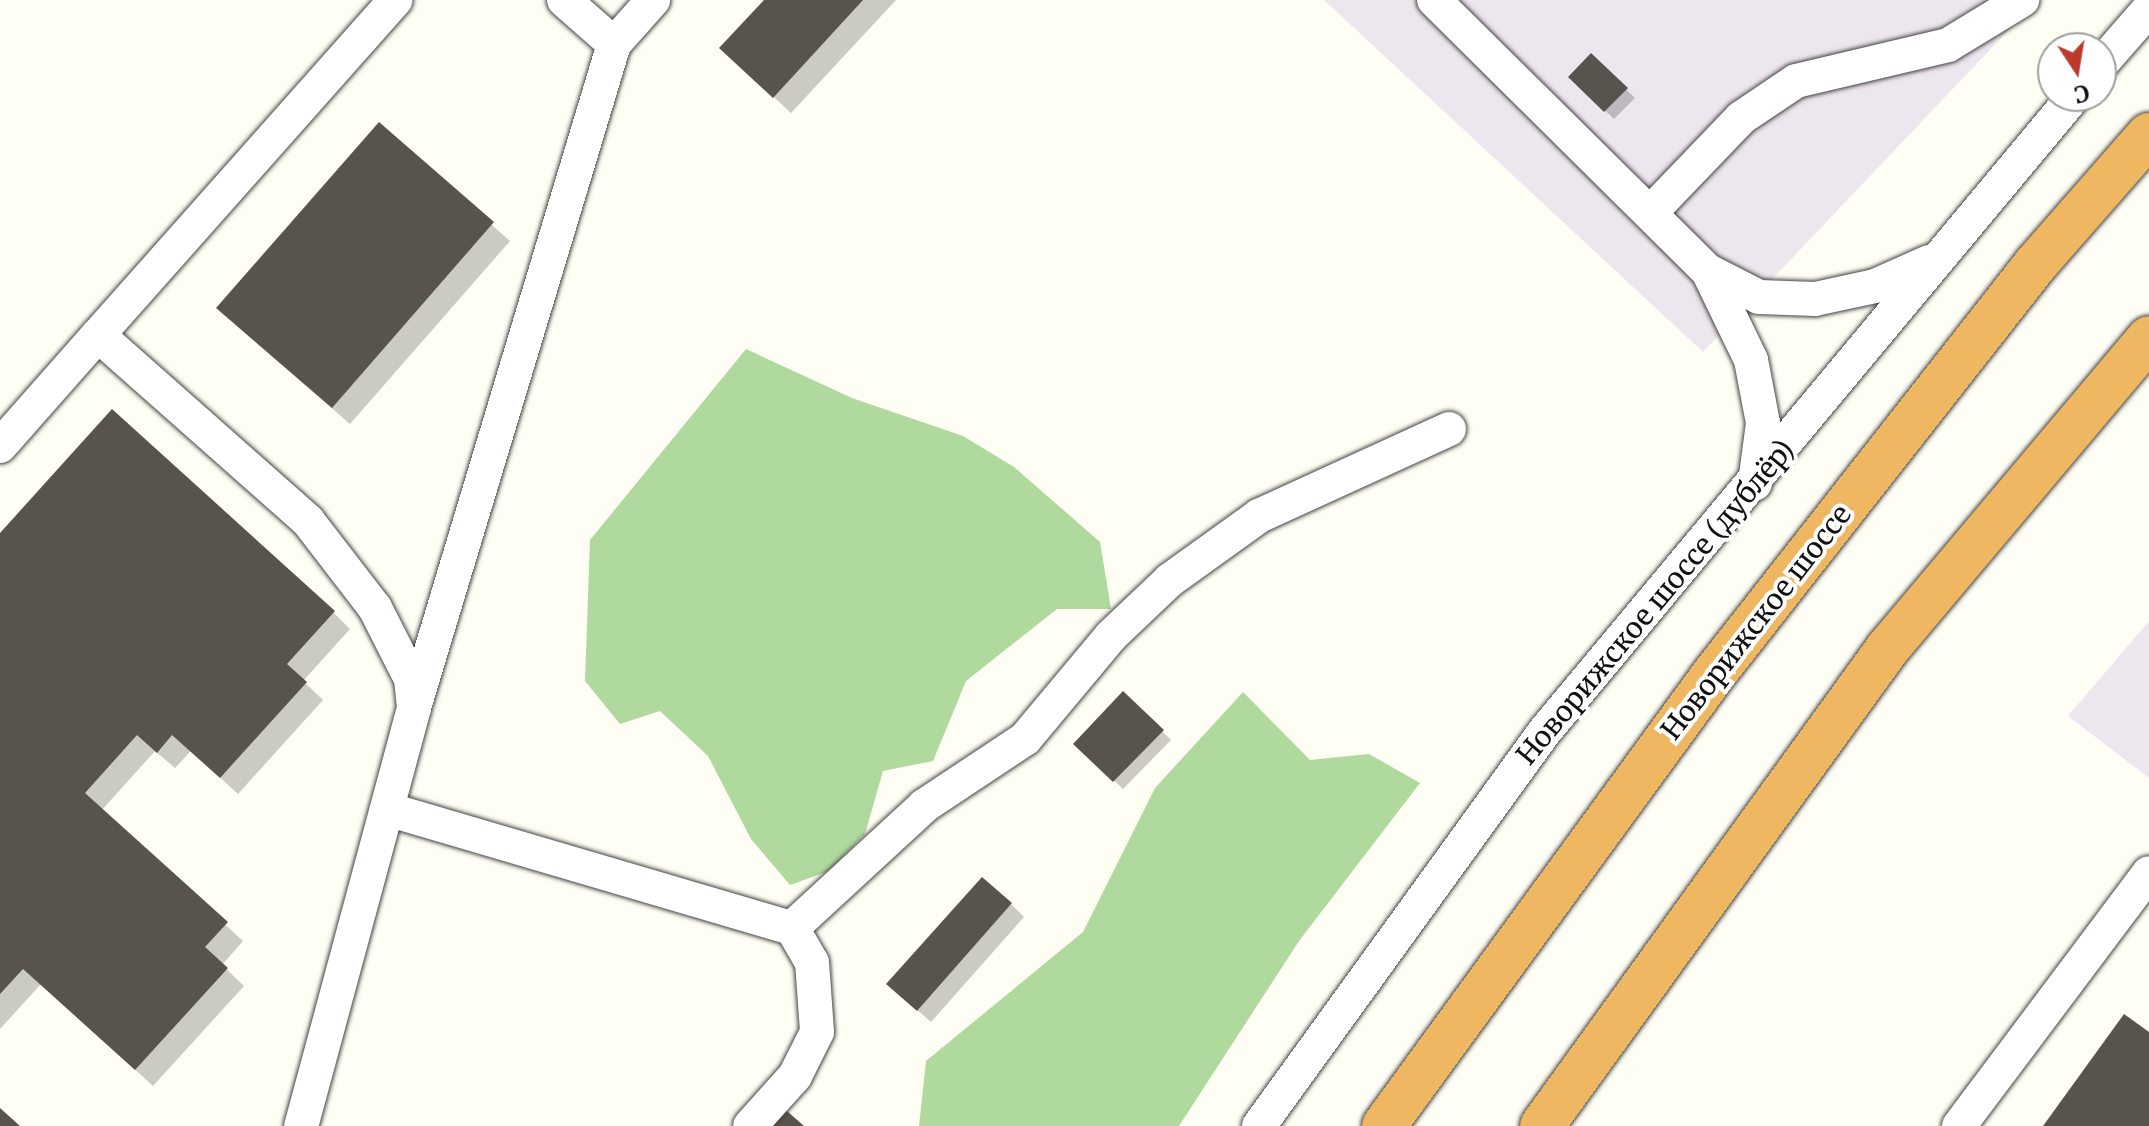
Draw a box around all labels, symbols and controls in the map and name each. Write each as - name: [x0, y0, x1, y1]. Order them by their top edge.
- north arrow: [2037, 32, 2117, 112]
- text: С: [2072, 78, 2092, 109]
- street label: Новорижское шоссе (дублёр): [1509, 433, 1801, 771]
- street label: Новорижское шоссе: [1654, 498, 1858, 746]

